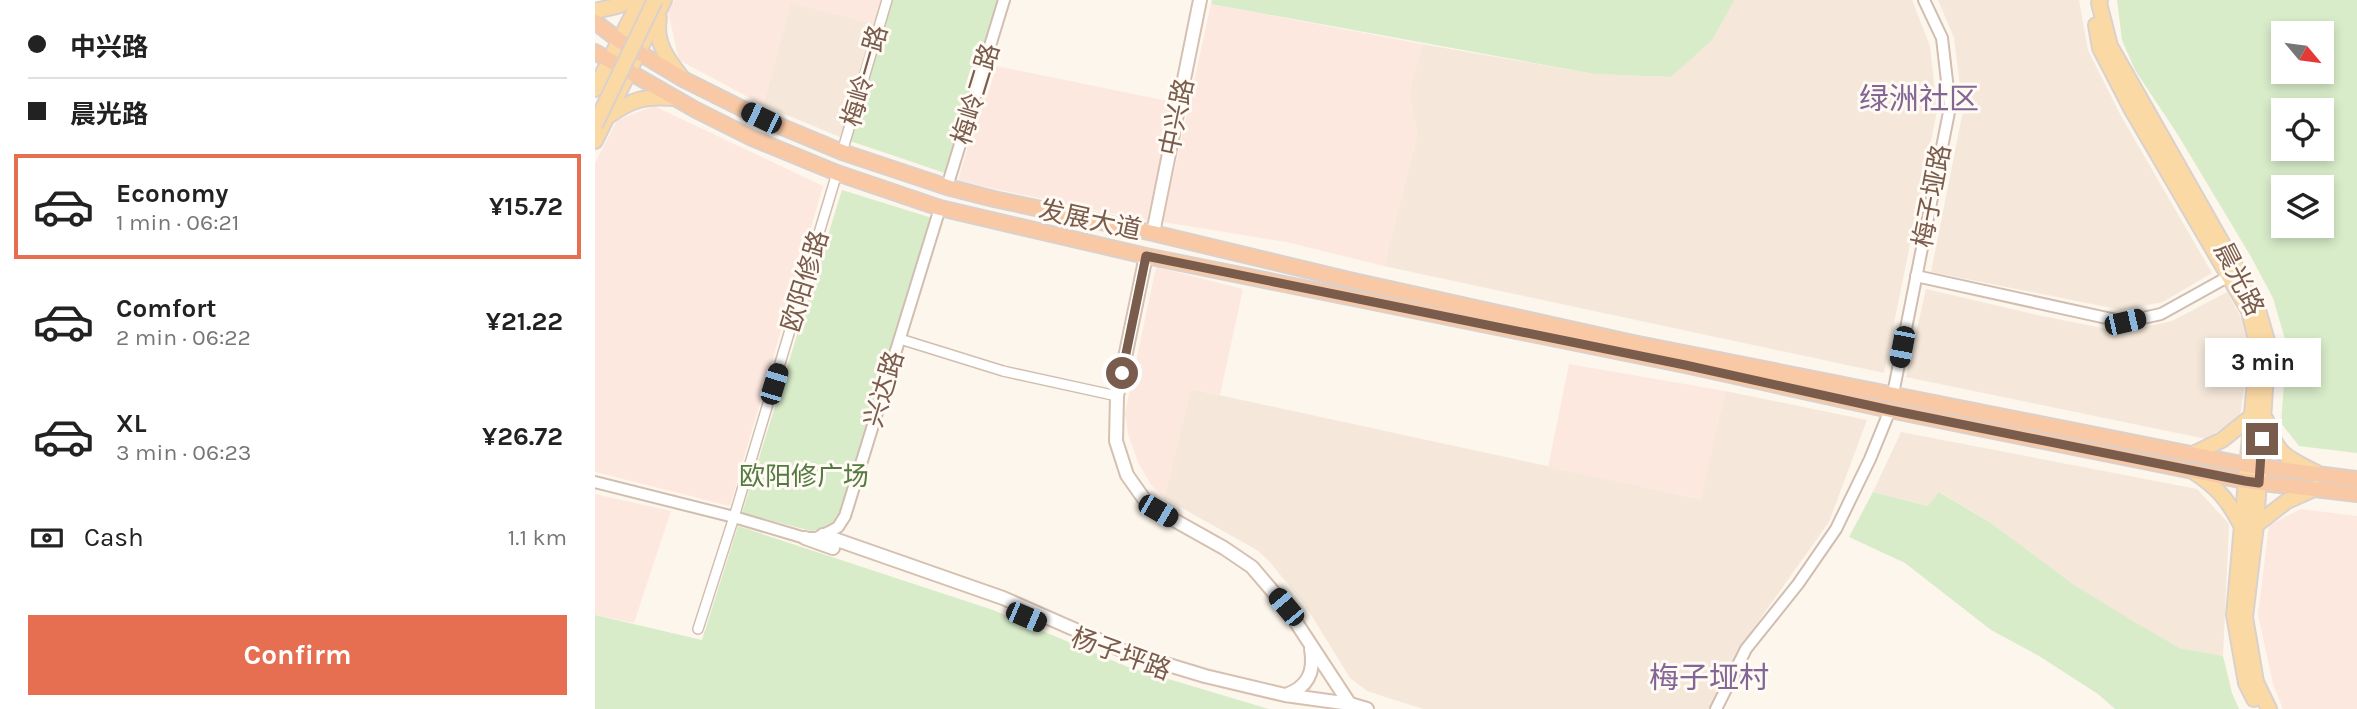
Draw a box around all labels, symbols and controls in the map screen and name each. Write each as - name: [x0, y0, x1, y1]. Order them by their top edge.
- north arrow: [2271, 21, 2335, 84]
- map controls: [2271, 21, 2334, 238]
- street label: 梅岭一路: [836, 22, 894, 130]
- text: 中兴路: [70, 32, 148, 63]
- street label: 梅岭二路: [946, 40, 1006, 148]
- street label: 中兴路: [1154, 76, 1200, 158]
- district label: 绿洲社区: [1859, 81, 1979, 117]
- button: locate: [2271, 98, 2334, 161]
- text: 晨光路: [70, 99, 148, 130]
- car: [738, 99, 785, 137]
- street label: 梅子垭路: [1907, 142, 1957, 250]
- icon: car: [32, 175, 95, 238]
- button: layers: [2271, 175, 2334, 238]
- text: Economy: [116, 178, 228, 209]
- text: ¥15.72: [489, 191, 563, 222]
- street label: 发展大道: [1036, 194, 1144, 246]
- text: 1 min · 06:21: [116, 209, 239, 236]
- street label: 欧阳修路: [775, 227, 835, 335]
- street label: 晨光路: [2207, 237, 2271, 321]
- icon: car: [32, 290, 95, 353]
- text: Comfort: [116, 293, 217, 324]
- text: ¥21.22: [486, 306, 563, 337]
- car: [2103, 307, 2148, 337]
- text: 2 min · 06:22: [116, 324, 251, 351]
- car: [1888, 324, 1917, 370]
- callout: 3 min: [2204, 338, 2320, 386]
- street label: 兴达路: [858, 347, 910, 431]
- text: 3 min: [2231, 349, 2295, 376]
- route start: [1106, 357, 1138, 389]
- car: [758, 361, 791, 407]
- icon: car: [32, 405, 95, 468]
- text: XL: [116, 408, 147, 439]
- text: ¥26.72: [482, 421, 563, 452]
- route end: [2246, 423, 2278, 455]
- text: 3 min · 06:23: [116, 439, 251, 466]
- park label: 欧阳修广场: [739, 461, 869, 492]
- car: [1135, 491, 1182, 531]
- icon: cash: [28, 519, 66, 557]
- text: Cash: [84, 522, 144, 553]
- text: 1.1 km: [508, 524, 567, 551]
- car: [1265, 584, 1308, 630]
- car: [1003, 599, 1050, 635]
- button: Confirm: [28, 615, 567, 695]
- street label: 杨子坪路: [1067, 622, 1175, 686]
- district label: 梅子垭村: [1649, 660, 1769, 696]

